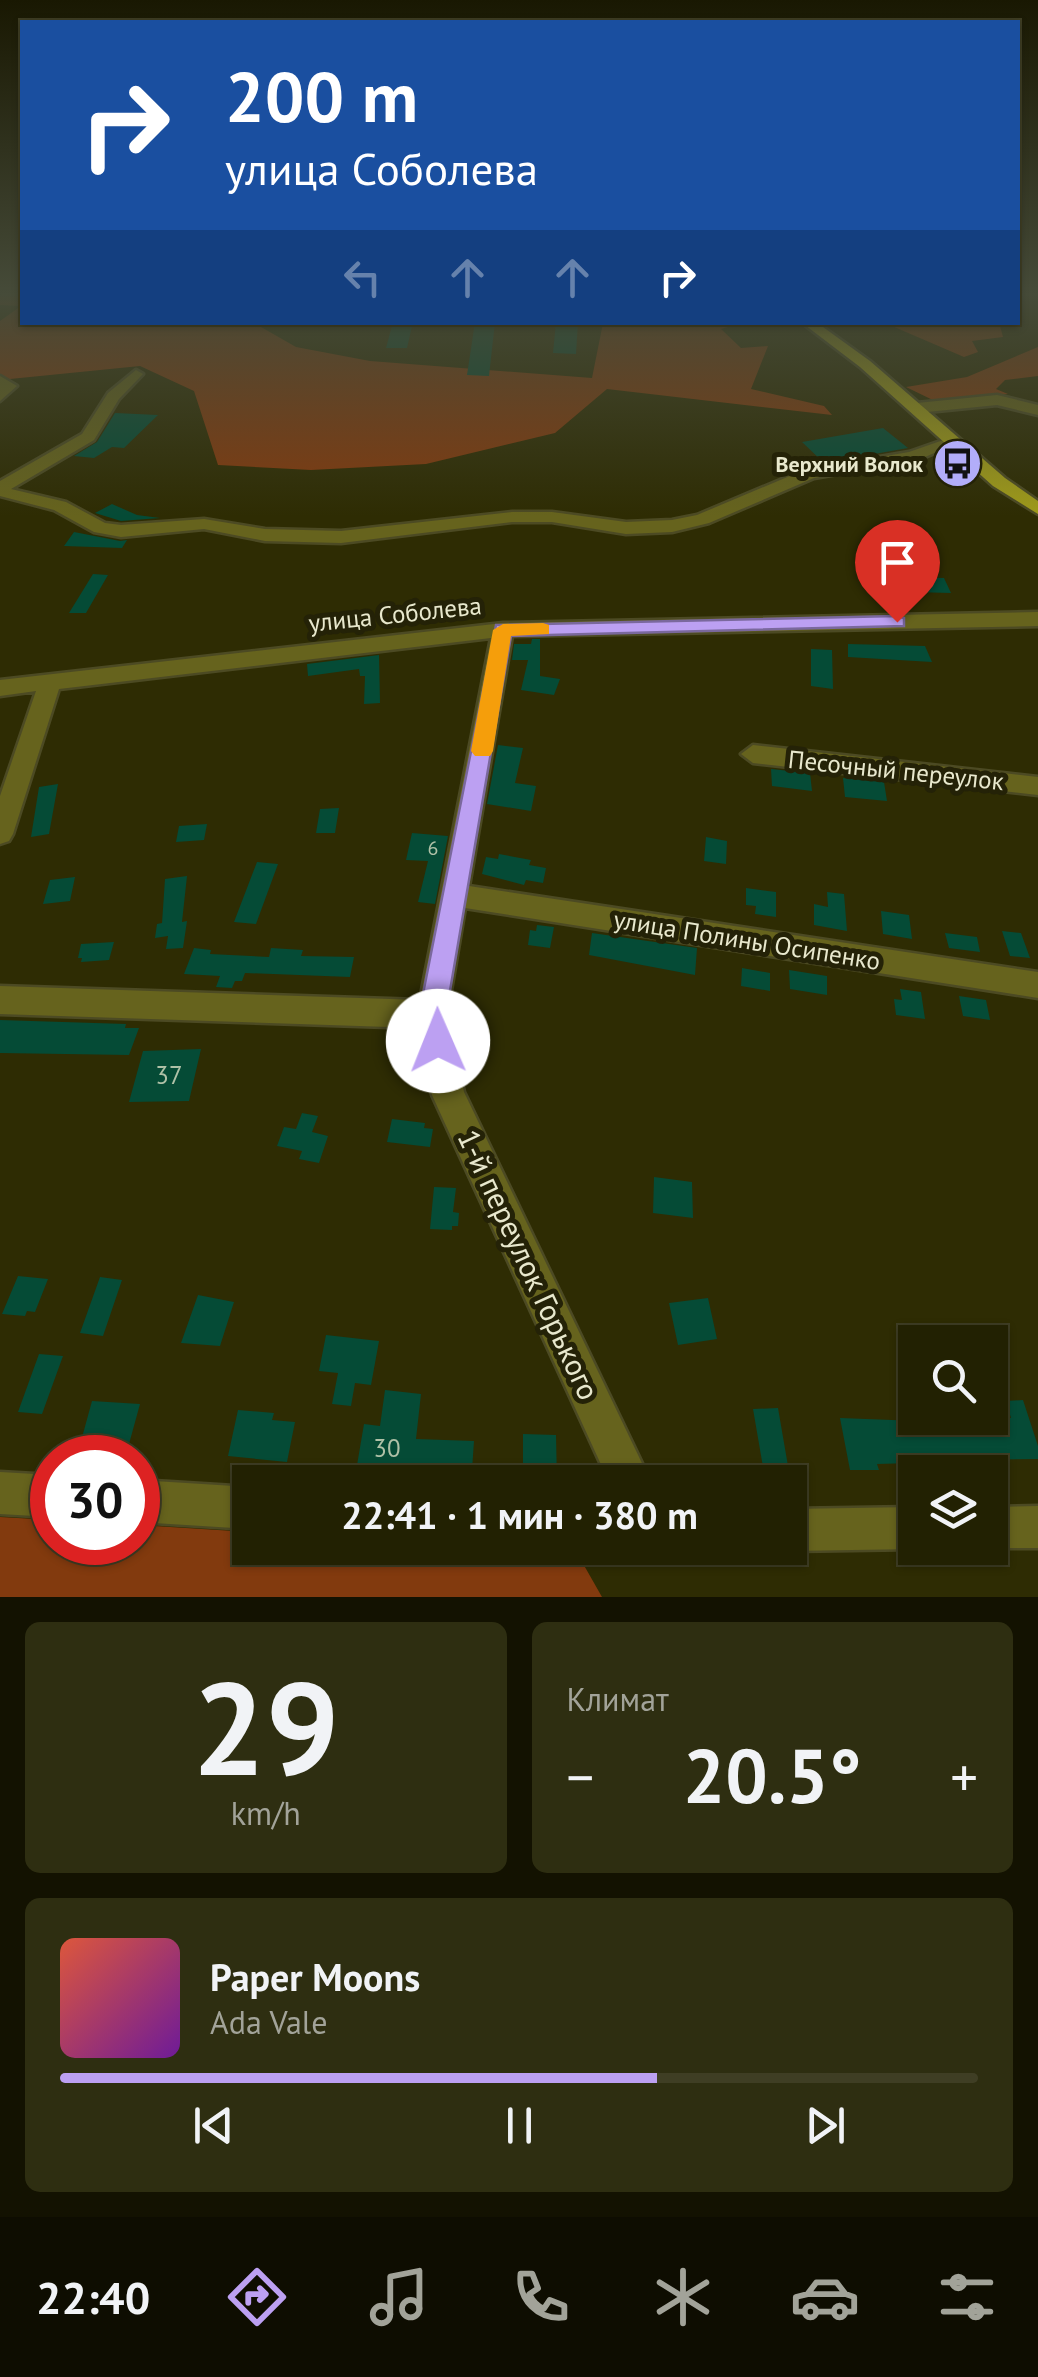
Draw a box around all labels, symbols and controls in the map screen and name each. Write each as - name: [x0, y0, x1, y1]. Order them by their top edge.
- text: 200 m: [225, 51, 418, 141]
- icon: right: [60, 60, 190, 190]
- text: улица Соболева: [225, 139, 538, 197]
- icon: left: [335, 250, 390, 305]
- icon: ahead: [440, 250, 495, 305]
- icon: ahead: [545, 250, 600, 305]
- icon: right: [650, 250, 705, 305]
- bus stop icon: Верхний Волок: [932, 438, 984, 490]
- place label: Верхний Волок: [776, 450, 923, 478]
- pin: [855, 520, 940, 623]
- icon: arrive: [870, 535, 925, 590]
- street label: улица Соболева: [307, 589, 483, 639]
- street label: Песочный переулок: [787, 743, 1005, 797]
- house number: 6: [428, 835, 438, 861]
- street label: улица Полины Осипенко: [611, 903, 883, 977]
- position arrow: [386, 989, 490, 1093]
- house number: 37: [155, 1059, 183, 1091]
- street label: 1-й переулок Горького: [450, 1123, 609, 1406]
- map controls: [898, 1325, 1008, 1565]
- button: search: [898, 1325, 1008, 1435]
- house number: 30: [373, 1432, 401, 1464]
- speed limit sign: 30: [30, 1435, 160, 1565]
- button: layers: [898, 1455, 1008, 1565]
- text: 22:41 · 1 мин · 380 m: [341, 1490, 698, 1539]
- text: 29: [192, 1643, 339, 1811]
- text: Климат: [567, 1678, 669, 1720]
- text: 20.5°: [683, 1727, 862, 1824]
- text: −: [567, 1741, 594, 1812]
- text: +: [950, 1741, 978, 1812]
- text: km/h: [231, 1792, 301, 1834]
- text: Paper Moons: [210, 1952, 420, 2001]
- text: Ada Vale: [210, 2001, 327, 2043]
- icon: previous: [186, 2098, 241, 2153]
- icon: pause: [492, 2098, 547, 2153]
- icon: next: [798, 2098, 853, 2153]
- icon: directions: [222, 2262, 292, 2332]
- icon: music: [364, 2262, 434, 2332]
- icon: phone: [506, 2262, 576, 2332]
- icon: climate: [648, 2262, 718, 2332]
- icon: car: [790, 2262, 860, 2332]
- icon: filters: [932, 2262, 1002, 2332]
- text: 22:40: [36, 2268, 150, 2326]

